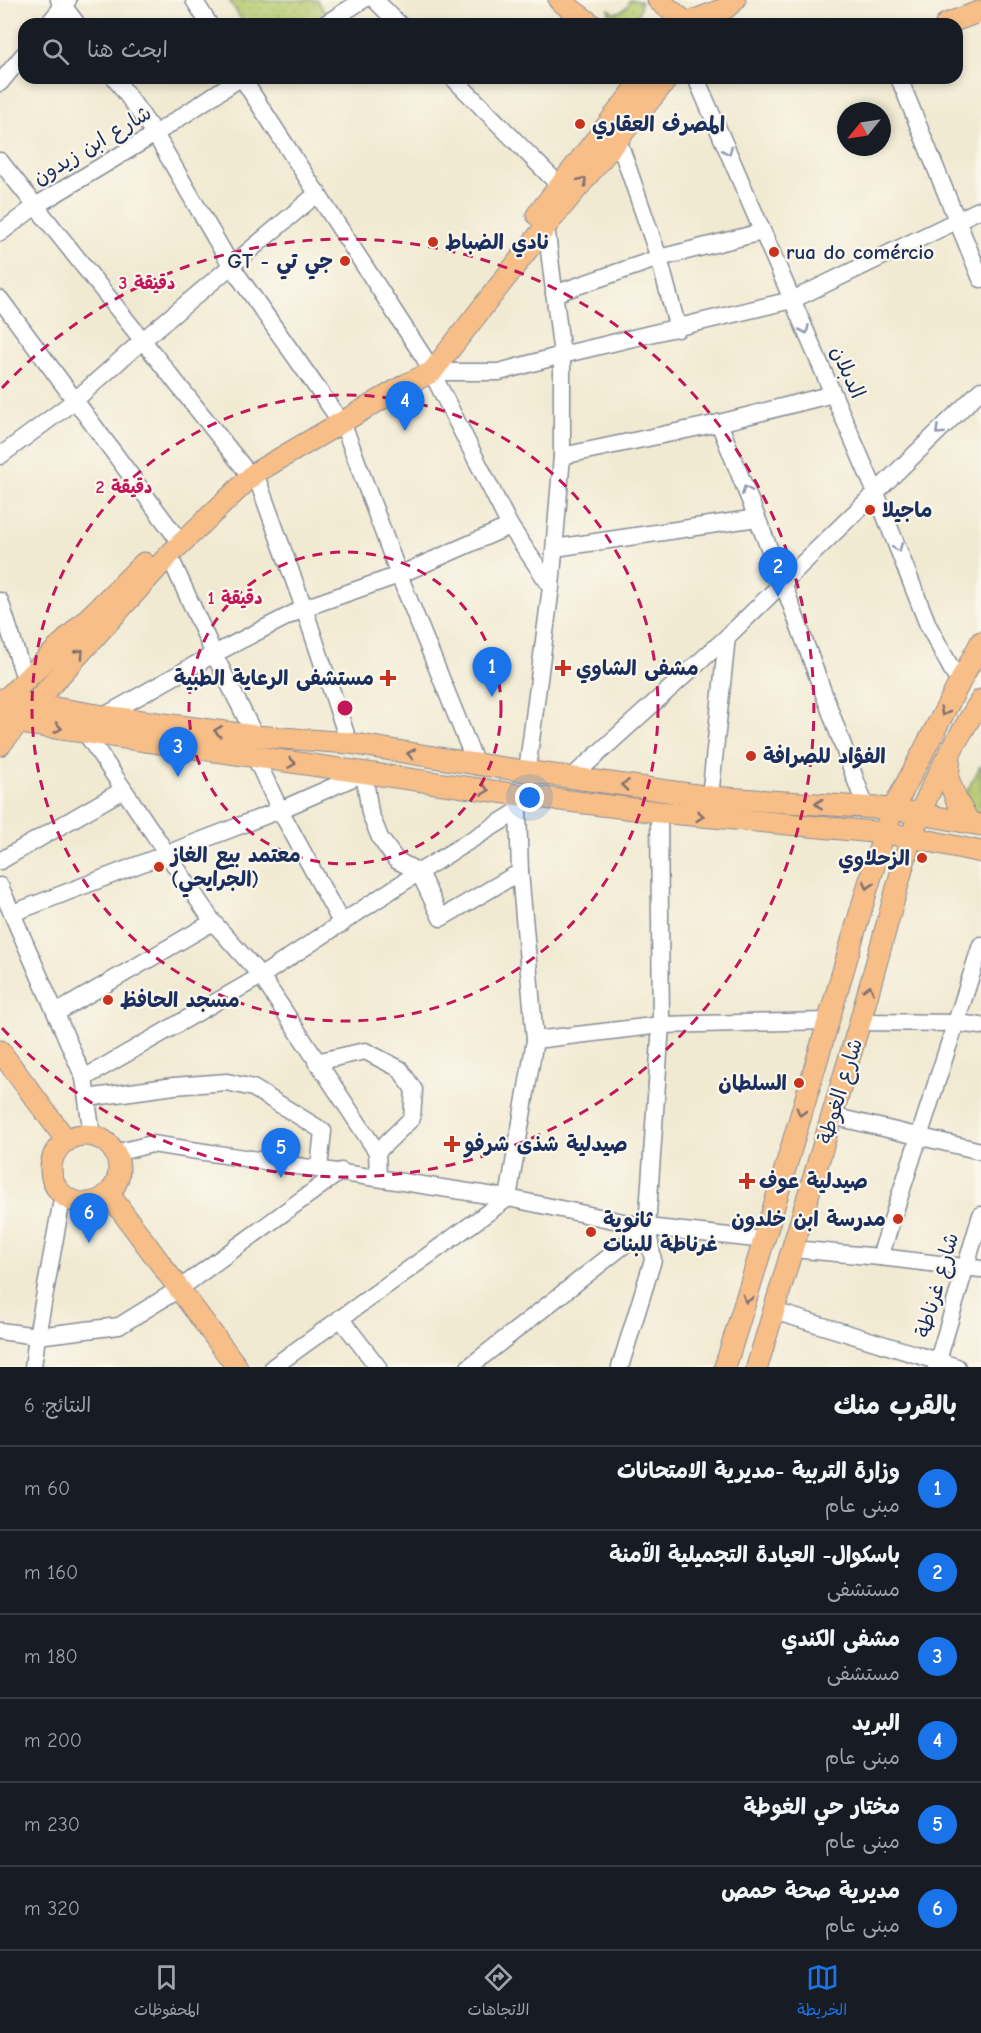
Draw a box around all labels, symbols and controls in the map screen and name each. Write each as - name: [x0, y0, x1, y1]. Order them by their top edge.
- search box: [18, 18, 963, 84]
- icon: search: [39, 35, 72, 68]
- text: ابحث هنا: [87, 37, 168, 63]
- street label: شارع ابن زيدون: [28, 100, 157, 192]
- north arrow: [837, 102, 891, 156]
- place label: المصرف العقاري: [592, 112, 725, 140]
- marker: المصرف العقاري: [573, 117, 587, 131]
- one-way arrow: [720, 145, 732, 156]
- one-way arrow: [576, 177, 587, 188]
- place label: نادي الضباط: [445, 230, 549, 258]
- marker: نادي الضباط: [426, 235, 440, 249]
- place label: rua do comércio: [786, 240, 934, 264]
- marker: rua do comércio: [767, 245, 781, 259]
- place label: GT - جي تي: [227, 249, 333, 280]
- marker: GT - جي تي: [338, 254, 352, 268]
- text: 3 دقيقة: [119, 273, 175, 294]
- one-way arrow: [798, 324, 810, 335]
- street label: الدبلان: [825, 342, 870, 402]
- pin: 4: [386, 382, 424, 431]
- one-way arrow: [936, 424, 947, 435]
- text: 2 دقيقة: [96, 477, 152, 498]
- one-way arrow: [741, 485, 753, 496]
- place label: ماجيلا: [882, 498, 933, 523]
- marker: ماجيلا: [863, 503, 877, 517]
- one-way arrow: [891, 542, 903, 553]
- pin: 2: [758, 548, 798, 597]
- text: 1 دقيقة: [207, 588, 263, 609]
- pin: 1: [472, 648, 512, 697]
- one-way arrow: [73, 649, 84, 660]
- place label: مشفى الشاوي: [576, 656, 699, 684]
- marker: مشفى الشاوي: [554, 659, 572, 677]
- place label: مستشفى الرعاية الطبية: [174, 666, 374, 691]
- marker: مستشفى الرعاية الطبية: [379, 669, 397, 687]
- centre of rings: [335, 698, 355, 718]
- one-way arrow: [940, 706, 951, 716]
- one-way arrow: [53, 721, 63, 733]
- one-way arrow: [213, 725, 222, 737]
- pin: 3: [158, 728, 198, 777]
- place label: الفؤاد للصرافة: [763, 744, 886, 769]
- one-way arrow: [407, 748, 416, 760]
- marker: الفؤاد للصرافة: [744, 749, 758, 763]
- one-way arrow: [288, 756, 297, 768]
- one-way arrow: [620, 780, 630, 792]
- your location: [515, 783, 544, 812]
- one-way arrow: [481, 784, 490, 796]
- one-way arrow: [814, 798, 823, 811]
- one-way arrow: [695, 809, 704, 822]
- place label: معتمد بيع الغاز (الجرايحي): [169, 843, 301, 898]
- place label: الزحلاوي: [838, 846, 910, 874]
- marker: الزحلاوي: [915, 851, 929, 865]
- marker: معتمد بيع الغاز (الجرايحي): [152, 860, 166, 874]
- one-way arrow: [863, 879, 875, 890]
- one-way arrow: [862, 984, 875, 994]
- place label: مسجد الحافظ: [120, 988, 240, 1012]
- marker: مسجد الحافظ: [101, 993, 115, 1007]
- street label: شارع الغوطة: [813, 1035, 870, 1148]
- place label: السلطان: [718, 1071, 787, 1095]
- marker: السلطان: [792, 1076, 806, 1090]
- one-way arrow: [796, 1107, 809, 1117]
- pin: 5: [262, 1128, 300, 1178]
- place label: صيدلية شذى شرفو: [463, 1132, 628, 1158]
- marker: صيدلية شذى شرفو: [445, 1137, 459, 1151]
- place label: صيدلية عوف: [759, 1169, 868, 1194]
- marker: صيدلية عوف: [740, 1174, 754, 1188]
- pin: 6: [70, 1194, 109, 1243]
- place label: مدرسة ابن خلدون: [731, 1207, 886, 1232]
- place label: ثانوية غرناطة للبنات: [603, 1208, 717, 1257]
- marker: مدرسة ابن خلدون: [891, 1212, 905, 1226]
- marker: ثانوية غرناطة للبنات: [584, 1225, 598, 1239]
- street label: شارع غرناطة: [911, 1230, 966, 1341]
- one-way arrow: [741, 1293, 754, 1304]
- text: بالقرب منك: [834, 1391, 957, 1421]
- text: النتائج: 6: [24, 1394, 91, 1417]
- text: وزارة التربية -مديرية الامتحانات: [617, 1458, 900, 1484]
- text: 60 m: [24, 1477, 70, 1500]
- text: 1: [934, 1477, 941, 1500]
- text: مبنى عام: [825, 1494, 900, 1517]
- text: باسكوال- العيادة التجميلية الآمنة: [609, 1542, 900, 1568]
- text: 160 m: [24, 1561, 78, 1584]
- text: 2: [933, 1561, 942, 1584]
- text: مستشفى: [827, 1578, 900, 1601]
- text: مشفى الكندي: [781, 1626, 900, 1652]
- text: 180 m: [24, 1645, 78, 1668]
- text: 3: [933, 1645, 942, 1668]
- text: مستشفى: [827, 1662, 900, 1685]
- text: البريد: [852, 1710, 900, 1736]
- text: 200 m: [24, 1729, 82, 1752]
- text: 4: [933, 1729, 942, 1752]
- text: مبنى عام: [825, 1746, 900, 1769]
- text: مختار حي الغوطة: [744, 1794, 900, 1820]
- text: 230 m: [24, 1813, 80, 1836]
- text: 5: [932, 1813, 943, 1836]
- text: مبنى عام: [825, 1830, 900, 1853]
- text: مديرية صحة حمص: [721, 1878, 900, 1904]
- text: 320 m: [24, 1897, 80, 1920]
- text: 6: [932, 1897, 943, 1920]
- text: مبنى عام: [825, 1914, 900, 1937]
- tab: المحفوظات: [134, 1961, 200, 2024]
- tab: الاتجاهات: [468, 1961, 529, 2024]
- tab: الخريطة: [797, 1961, 847, 2024]

